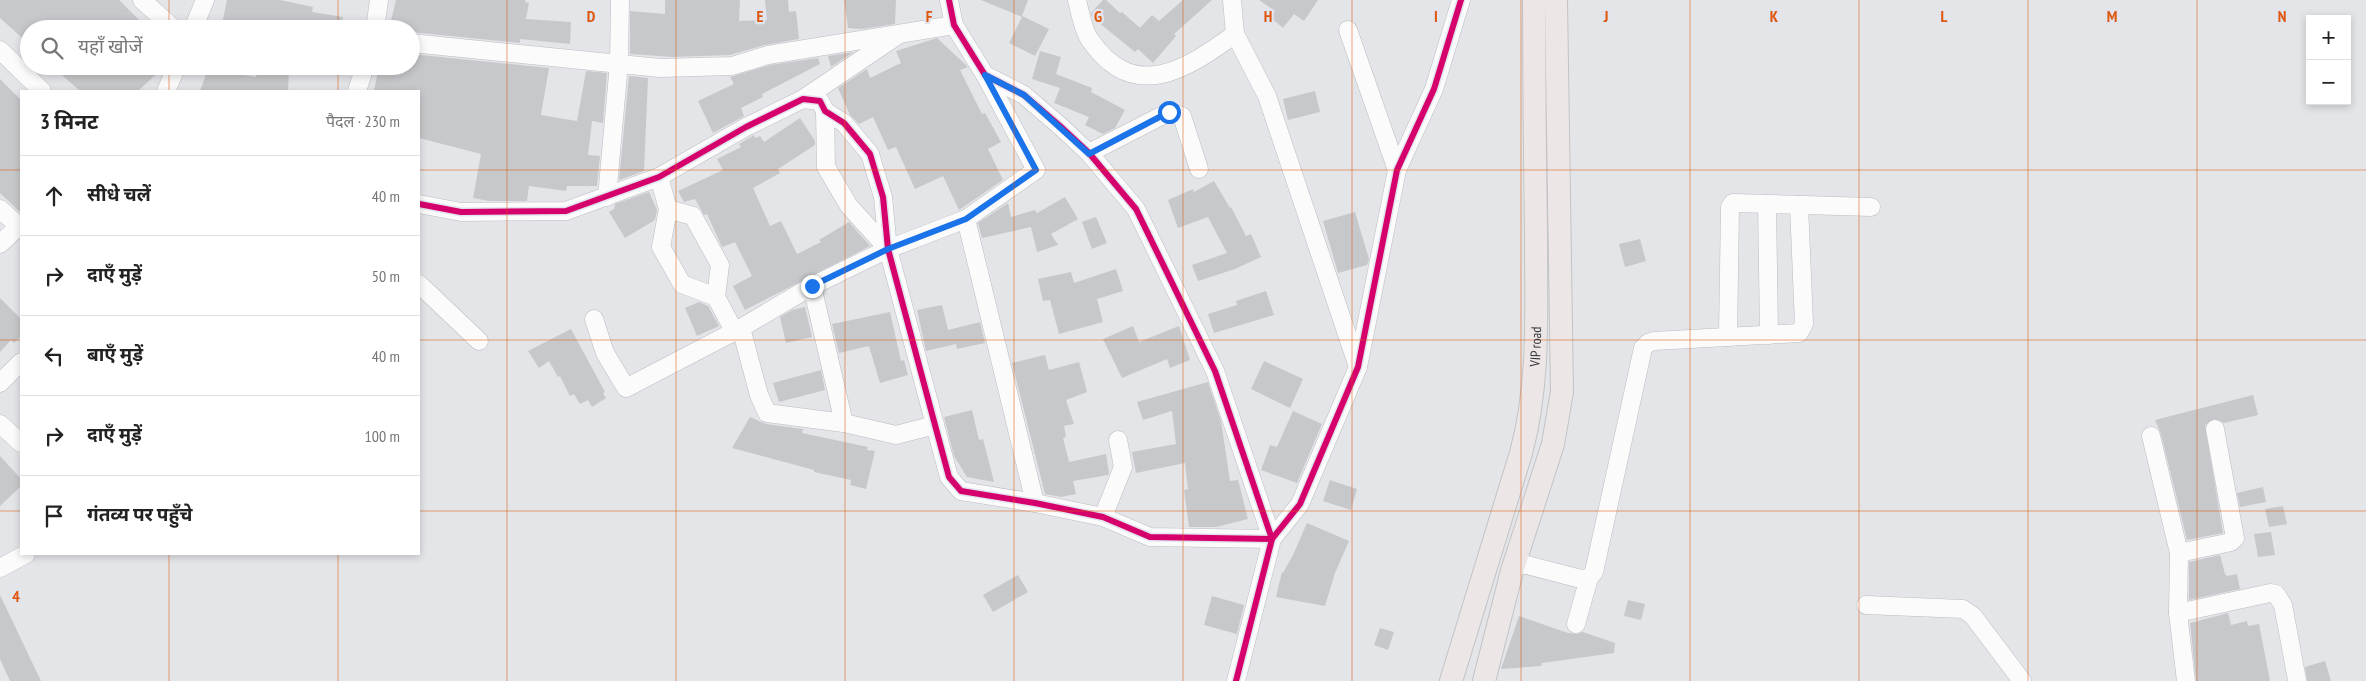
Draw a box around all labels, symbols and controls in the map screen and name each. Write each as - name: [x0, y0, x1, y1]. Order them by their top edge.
- text: D: [587, 6, 596, 26]
- text: E: [757, 6, 764, 26]
- text: F: [926, 6, 933, 26]
- text: G: [1094, 6, 1102, 26]
- text: H: [1264, 6, 1272, 26]
- text: I: [1434, 6, 1438, 26]
- text: J: [1603, 6, 1608, 26]
- text: K: [1770, 6, 1779, 26]
- text: L: [1941, 6, 1948, 26]
- text: M: [2107, 6, 2117, 26]
- text: N: [2278, 6, 2286, 26]
- map controls: [2306, 15, 2351, 105]
- button: +: [2306, 15, 2351, 60]
- search box: [20, 20, 420, 75]
- icon: search: [38, 34, 66, 62]
- text: यहाँ खोजें: [78, 34, 143, 58]
- button: −: [2306, 60, 2351, 105]
- route start: [1158, 101, 1181, 124]
- text: 3 मिनट: [40, 108, 98, 135]
- text: पैदल · 230 m: [326, 111, 400, 131]
- icon: ahead: [40, 182, 68, 210]
- text: सीधे चलें: [87, 182, 151, 206]
- text: 40 m: [372, 186, 400, 206]
- icon: right: [40, 262, 68, 290]
- text: दाएँ मुड़ें: [87, 262, 142, 286]
- text: 50 m: [372, 266, 400, 286]
- route end: [801, 275, 824, 298]
- street label: VIP road: [1526, 326, 1545, 368]
- icon: left: [40, 342, 68, 370]
- text: बाएँ मुड़ें: [87, 342, 143, 366]
- text: 40 m: [372, 346, 400, 366]
- icon: right: [40, 422, 68, 450]
- text: दाएँ मुड़ें: [87, 422, 142, 446]
- text: 100 m: [365, 426, 400, 446]
- icon: arrive: [40, 502, 68, 530]
- text: गंतव्य पर पहुँचे: [87, 502, 192, 526]
- text: 4: [12, 586, 20, 606]

